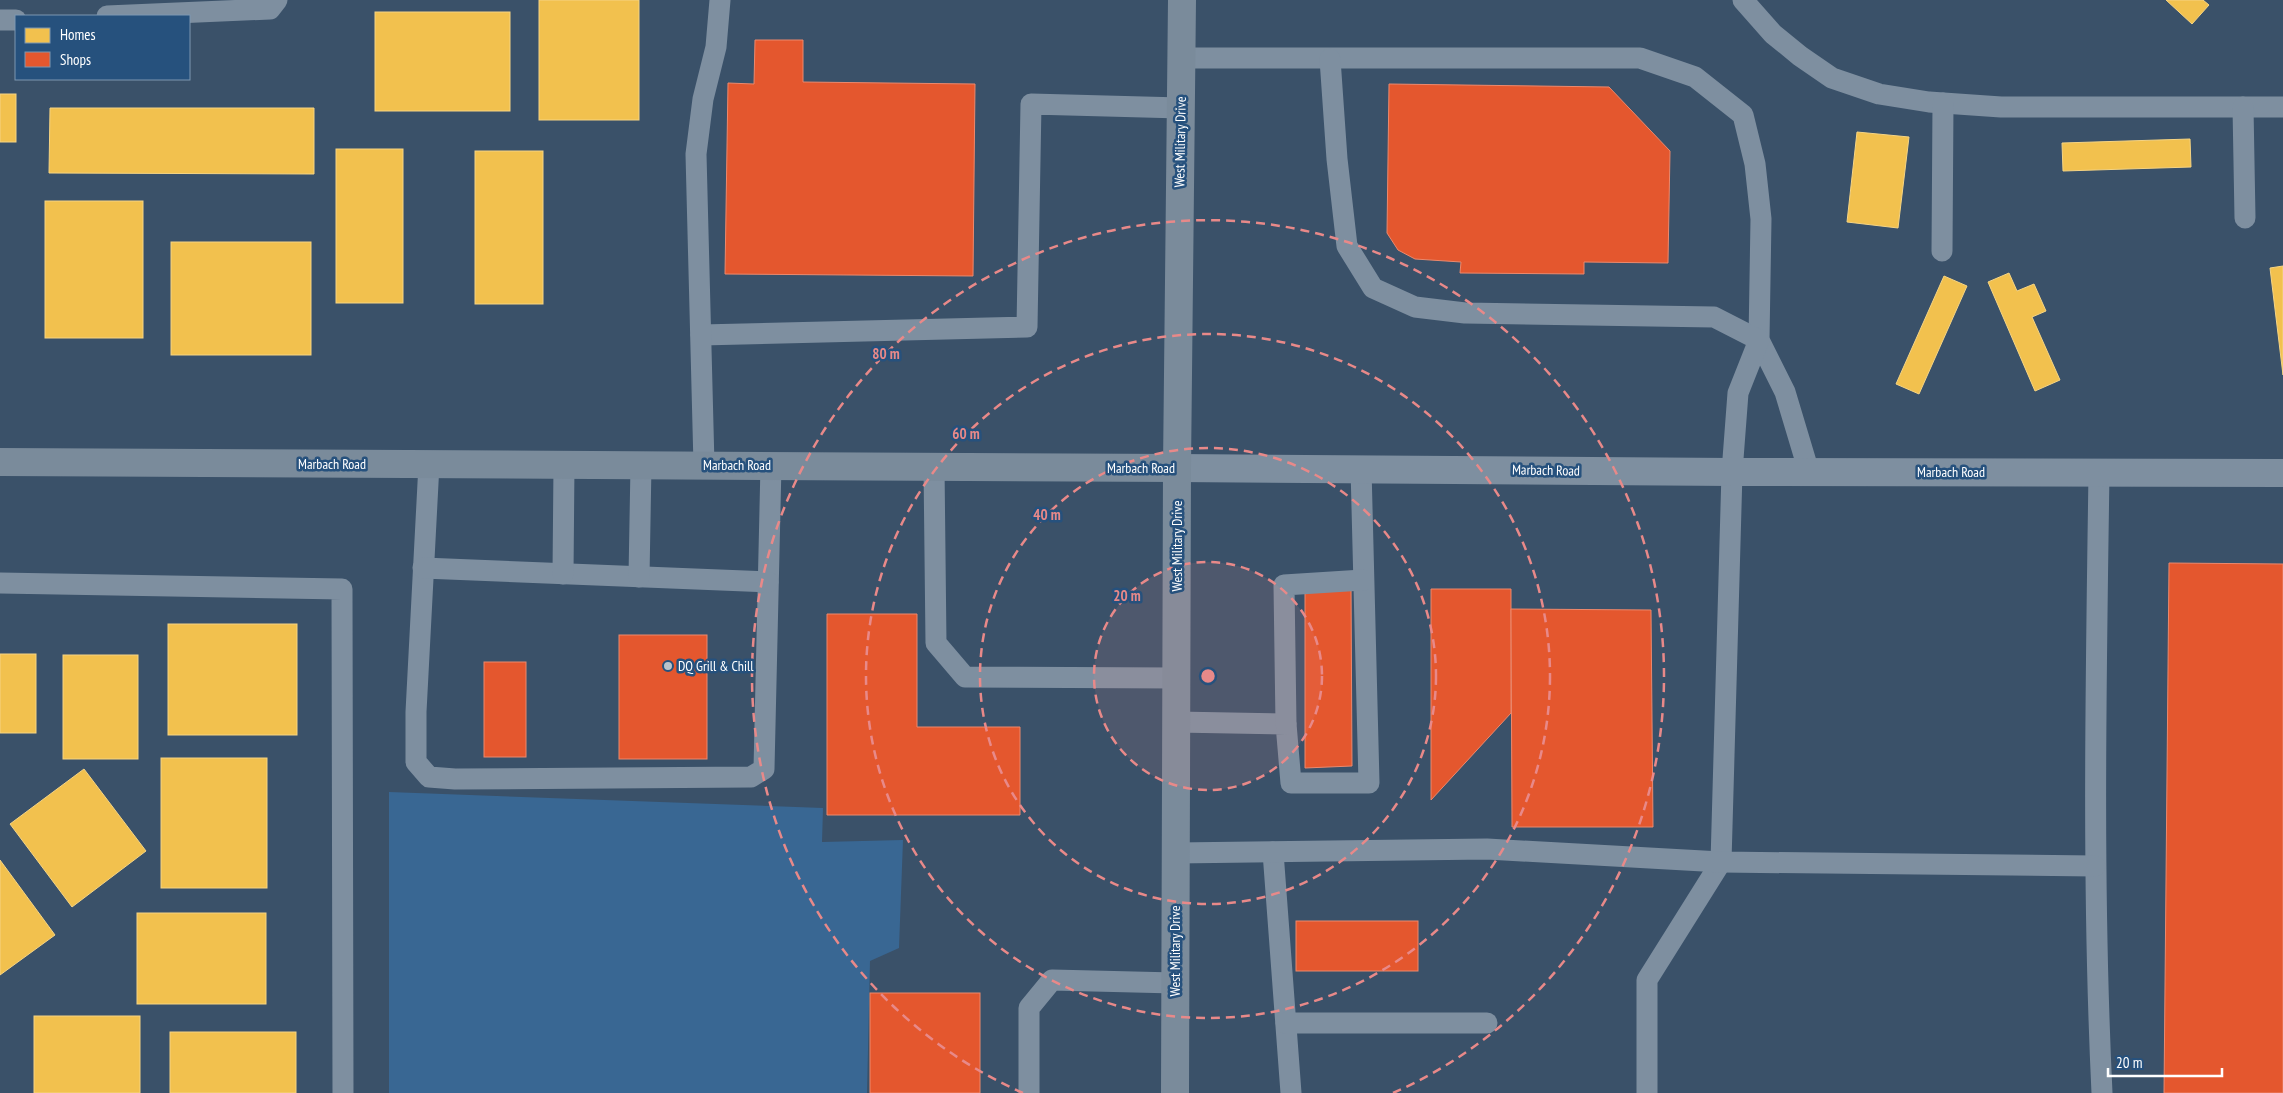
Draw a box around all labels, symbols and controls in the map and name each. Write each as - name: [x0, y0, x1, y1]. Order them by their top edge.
- legend: [15, 15, 190, 80]
- text: Homes: [60, 25, 96, 44]
- text: Shops: [60, 50, 91, 69]
- street label: West Military Drive: [1170, 96, 1190, 188]
- text: 80 m: [872, 344, 900, 363]
- text: 60 m: [952, 424, 980, 443]
- street label: Marbach Road: [298, 455, 366, 473]
- street label: Marbach Road: [703, 456, 771, 474]
- street label: Marbach Road: [1107, 459, 1175, 477]
- street label: Marbach Road: [1512, 460, 1580, 480]
- street label: Marbach Road: [1917, 463, 1985, 481]
- street label: West Military Drive: [1168, 500, 1186, 592]
- text: 40 m: [1033, 505, 1061, 524]
- text: 20 m: [1113, 586, 1141, 605]
- place label: DQ Grill & Chill: [678, 657, 754, 675]
- marker: DQ Grill & Chill: [662, 660, 674, 672]
- centre of rings: [1199, 667, 1217, 685]
- street label: West Military Drive: [1166, 905, 1184, 997]
- scale bar: [2108, 1046, 2222, 1078]
- text: 20 m: [2116, 1053, 2142, 1072]

